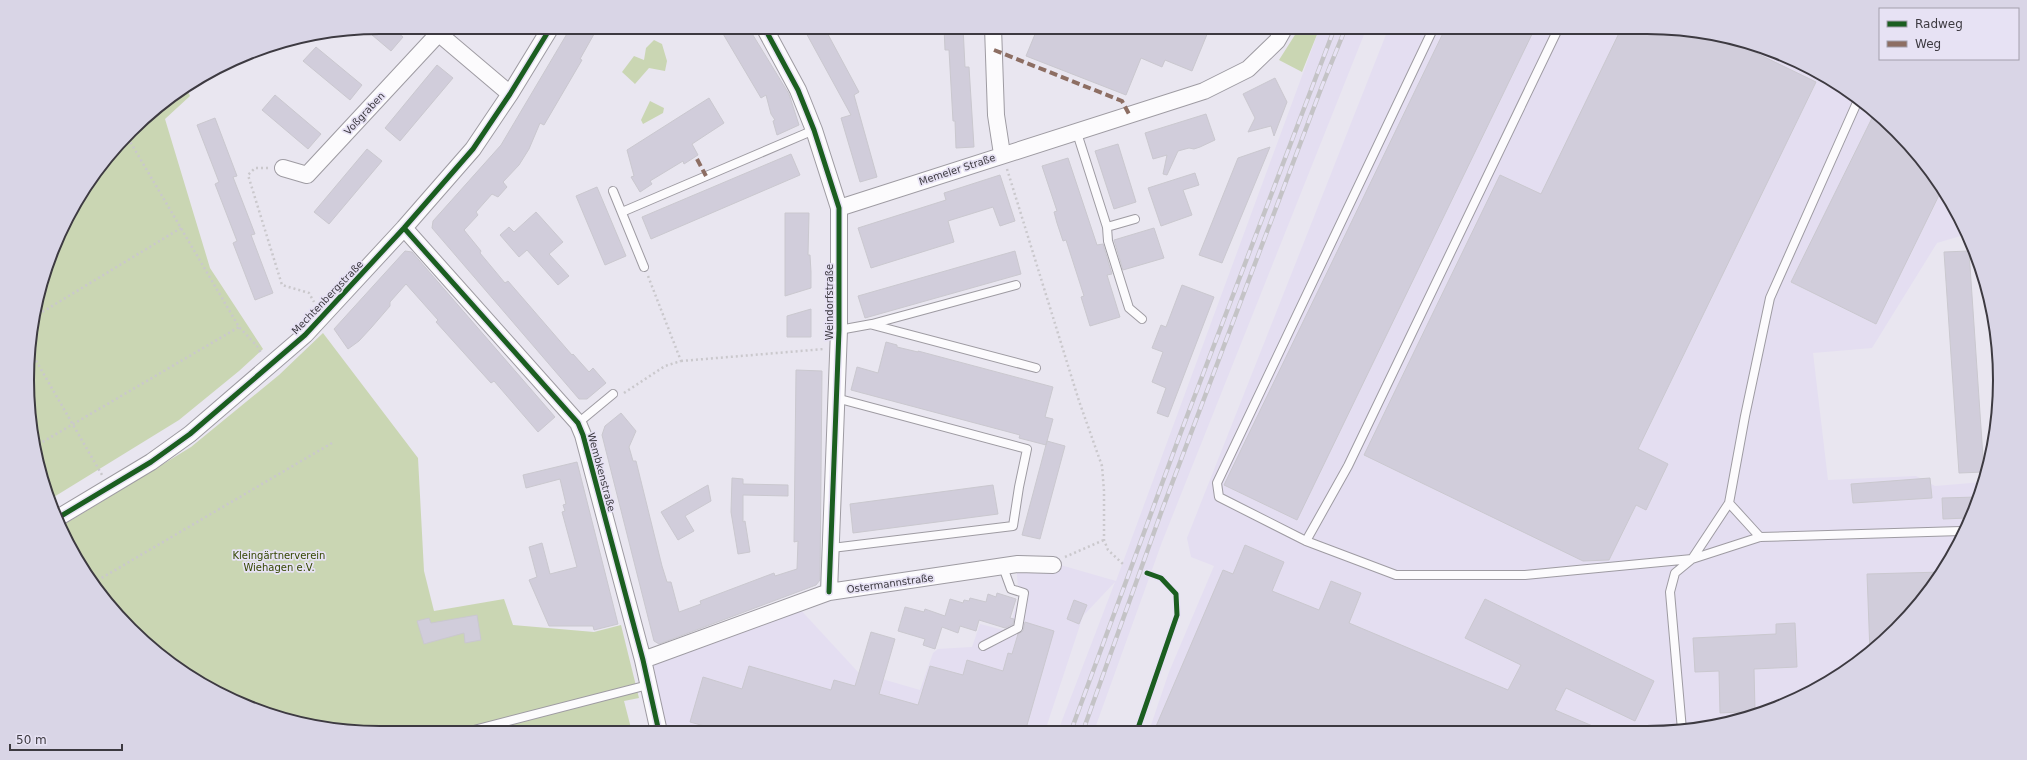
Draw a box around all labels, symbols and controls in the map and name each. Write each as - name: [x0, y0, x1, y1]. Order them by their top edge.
- legend: [1879, 8, 2019, 60]
- text: Radweg: [1915, 17, 1963, 31]
- text: Weg: [1915, 37, 1941, 51]
- street label: Voßgraben: [342, 90, 387, 137]
- street label: Memeler Straße: [917, 152, 997, 187]
- street label: Mechtenbergstraße: [289, 258, 365, 336]
- street label: Weindorfstraße: [824, 264, 835, 340]
- street label: Wembkenstraße: [586, 431, 617, 513]
- park label: Kleingärtnerverein Wiehagen e.V.: [233, 550, 325, 573]
- street label: Ostermannstraße: [846, 572, 934, 595]
- scale bar: [10, 726, 122, 752]
- text: 50 m: [16, 733, 47, 747]

